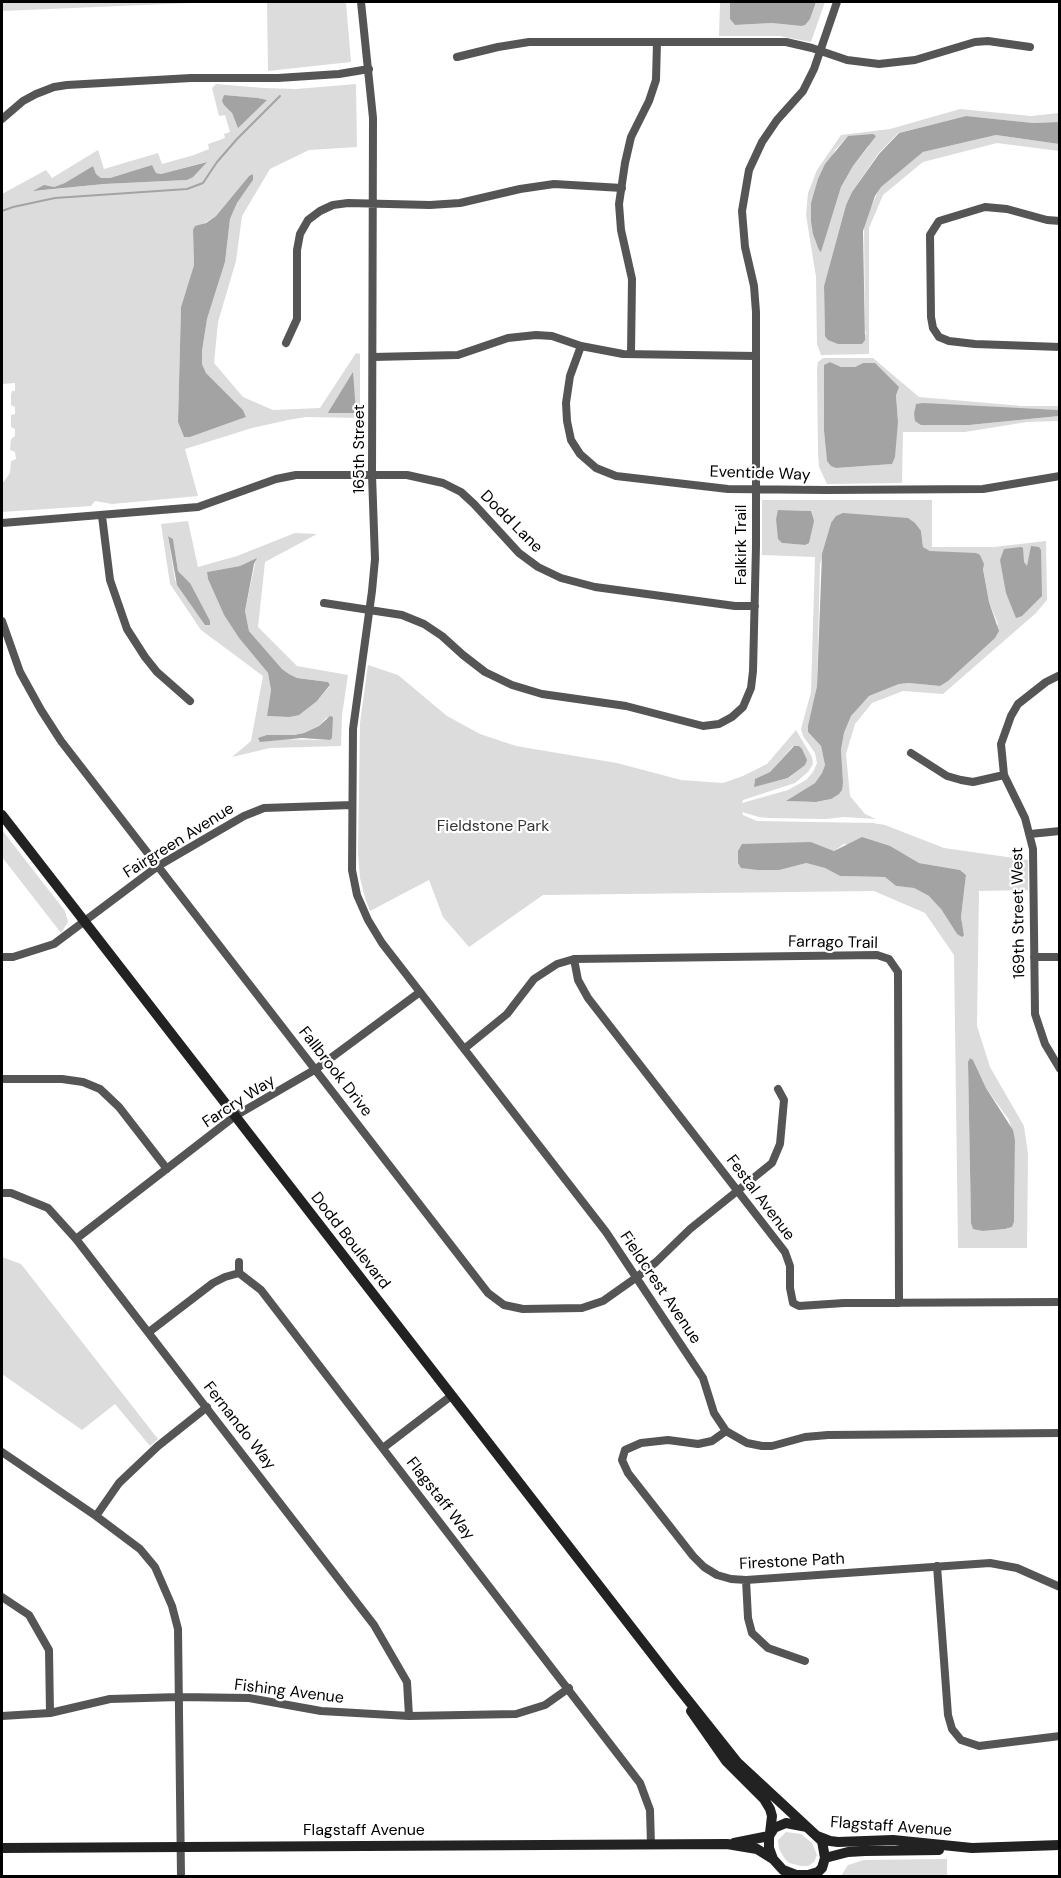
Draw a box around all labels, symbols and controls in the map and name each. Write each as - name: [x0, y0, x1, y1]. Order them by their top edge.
- street label: 165th Street: [350, 404, 370, 494]
- street label: Eventide Way: [709, 463, 811, 485]
- street label: Dodd Lane: [476, 487, 546, 557]
- street label: Falkirk Trail: [732, 505, 752, 585]
- street label: Fairgreen Avenue: [120, 799, 238, 883]
- park label: Fieldstone Park: [437, 817, 549, 837]
- street label: 169th Street West: [1008, 847, 1030, 979]
- street label: Farrago Trail: [788, 933, 878, 953]
- street label: Fallbrook Drive: [294, 1023, 376, 1121]
- street label: Farcry Way: [199, 1071, 279, 1133]
- street label: Festal Avenue: [722, 1151, 798, 1245]
- street label: Dodd Boulevard: [306, 1189, 394, 1293]
- street label: Fieldcrest Avenue: [615, 1228, 705, 1348]
- street label: Fernando Way: [199, 1378, 279, 1474]
- street label: Flagstaff Way: [402, 1454, 478, 1544]
- street label: Firestone Path: [739, 1550, 845, 1574]
- street label: Fishing Avenue: [233, 1676, 345, 1708]
- street label: Flagstaff Avenue: [830, 1813, 952, 1841]
- street label: Flagstaff Avenue: [303, 1821, 425, 1841]

